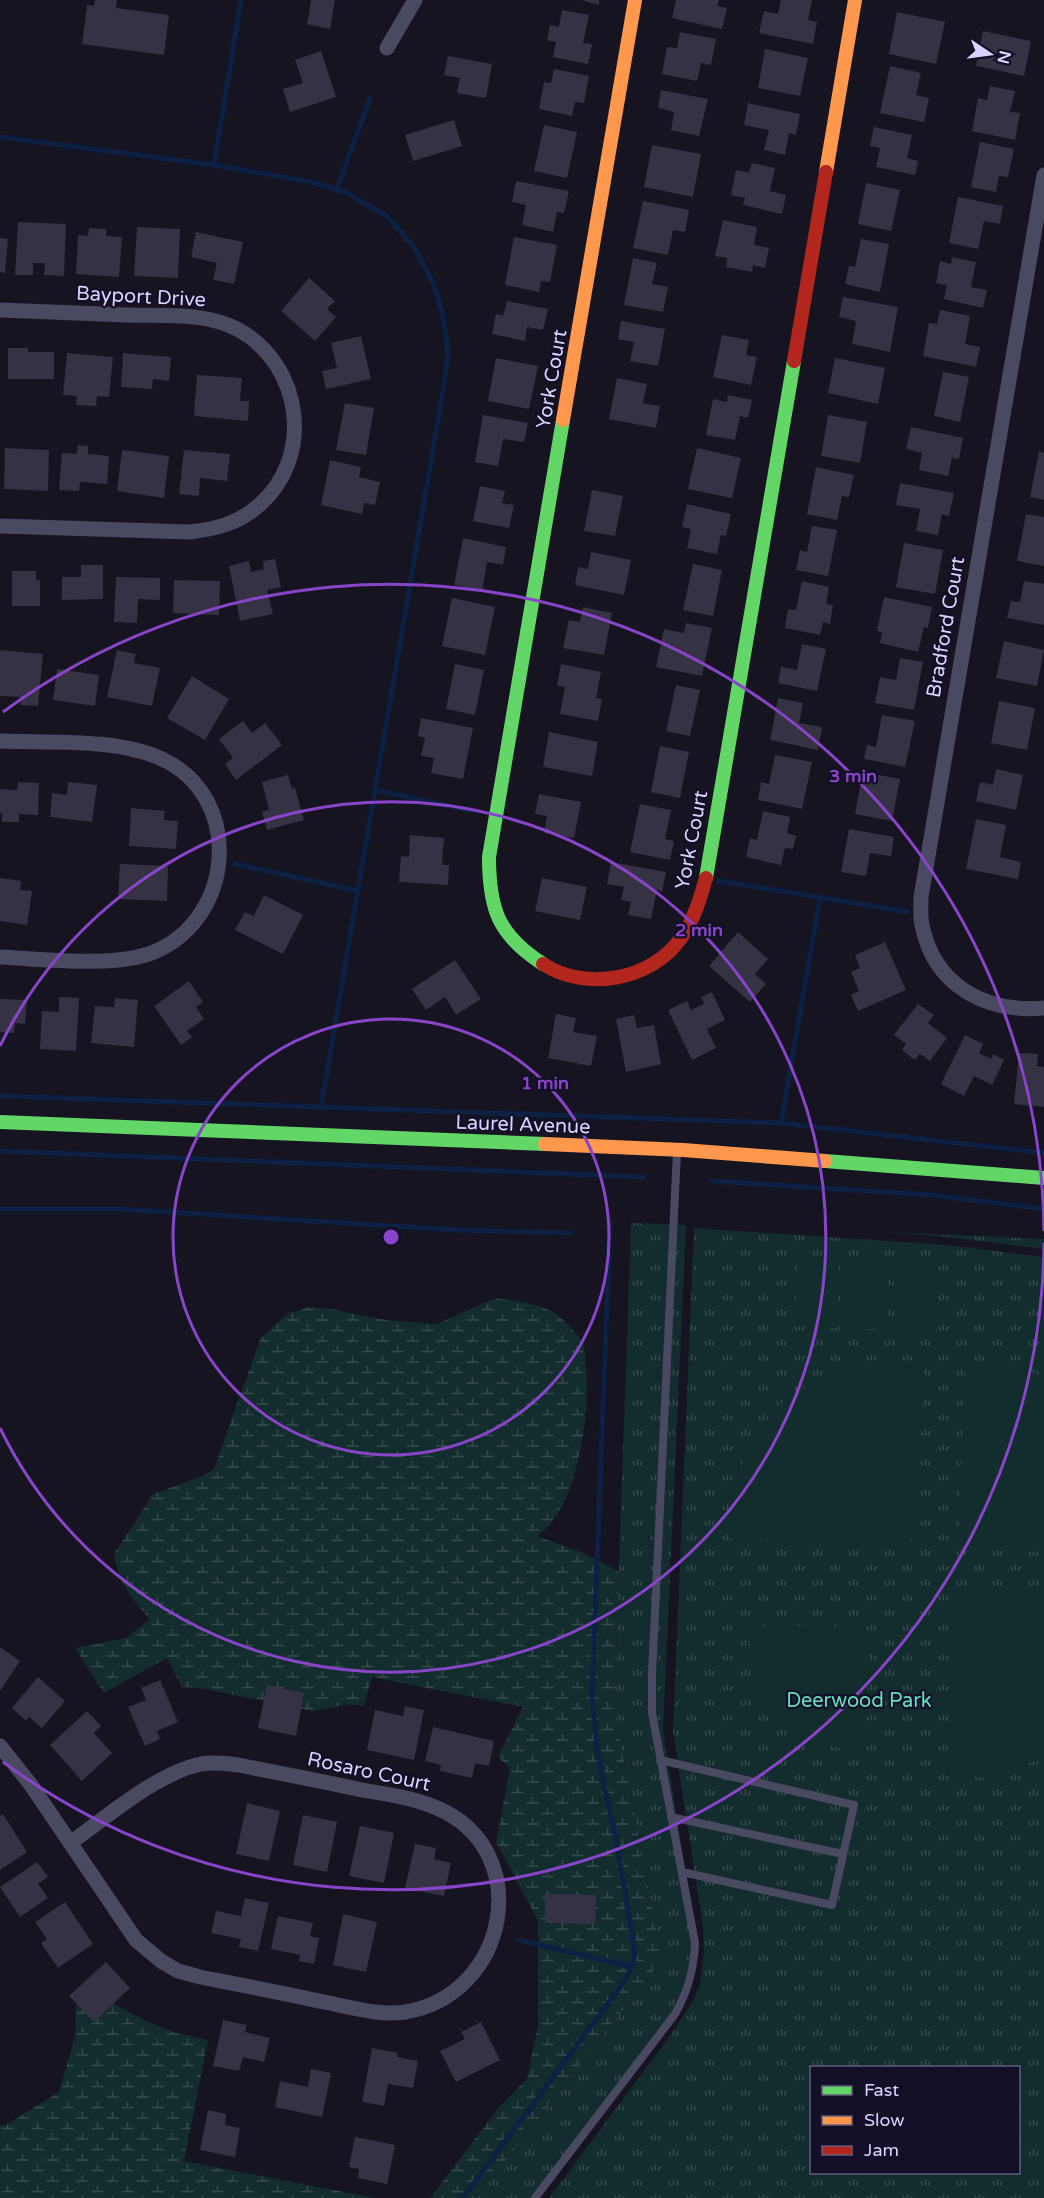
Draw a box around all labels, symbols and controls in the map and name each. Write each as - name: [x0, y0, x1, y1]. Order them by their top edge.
- north arrow: [960, 24, 1020, 84]
- text: N: [992, 49, 1015, 66]
- street label: Bayport Drive: [75, 282, 207, 312]
- street label: York Court: [531, 327, 573, 431]
- street label: Bradford Court: [922, 554, 970, 700]
- text: 3 min: [829, 765, 877, 787]
- street label: York Court: [671, 788, 713, 892]
- text: 2 min: [675, 919, 723, 941]
- text: 1 min: [521, 1072, 569, 1094]
- street label: Laurel Avenue: [455, 1111, 591, 1139]
- centre of rings: [381, 1227, 401, 1247]
- park label: Deerwood Park: [786, 1689, 932, 1713]
- street label: Rosaro Court: [305, 1747, 433, 1797]
- legend: [810, 2066, 1020, 2174]
- text: Fast: [864, 2079, 899, 2101]
- text: Slow: [864, 2109, 905, 2131]
- text: Jam: [864, 2139, 899, 2161]

